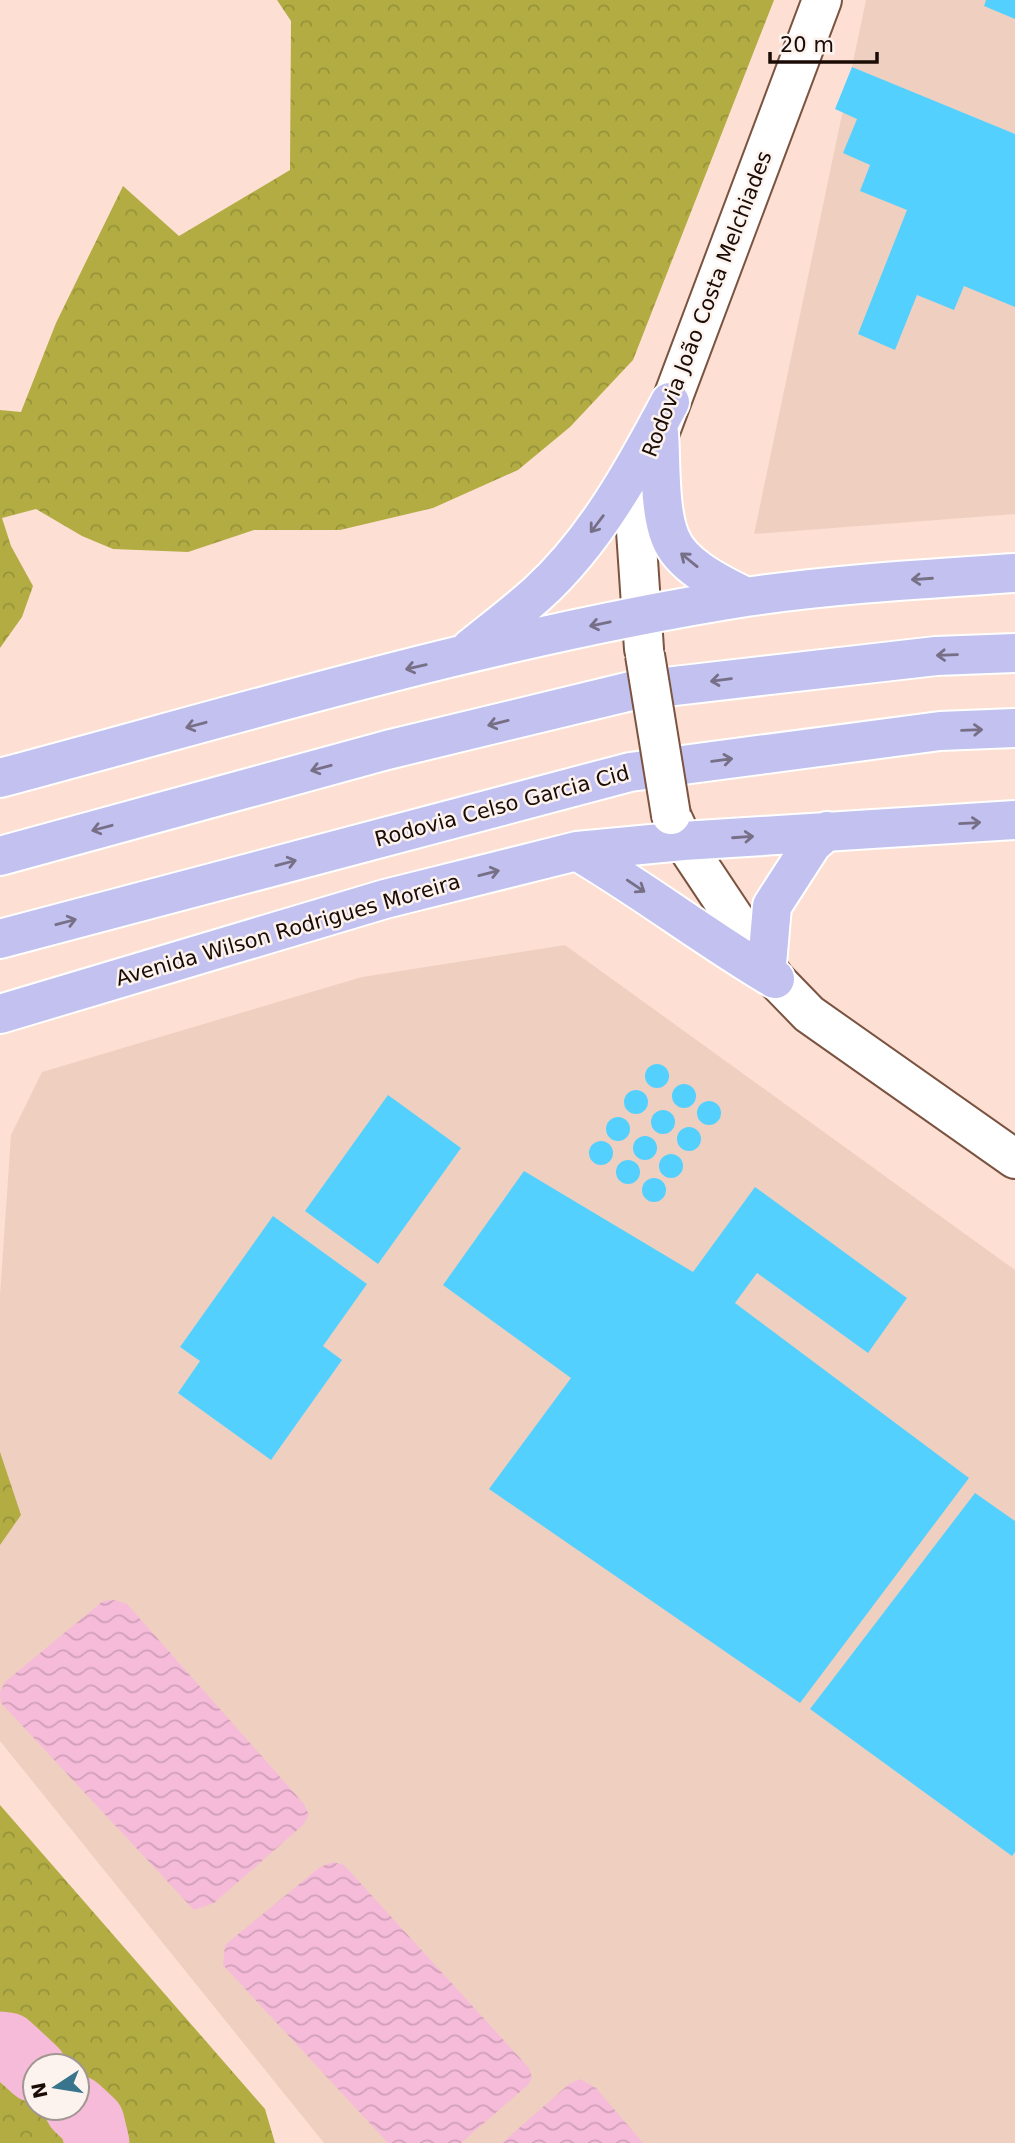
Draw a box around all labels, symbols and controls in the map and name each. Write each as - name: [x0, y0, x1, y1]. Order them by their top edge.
- scale bar: [770, 21, 877, 65]
- text: 20 m: [780, 33, 834, 57]
- street label: Rodovia João Costa Melchiades: [637, 148, 777, 460]
- one-way arrow: [589, 514, 604, 532]
- one-way arrow: [680, 553, 698, 569]
- one-way arrow: [911, 573, 934, 586]
- one-way arrow: [589, 618, 612, 632]
- one-way arrow: [936, 649, 959, 662]
- one-way arrow: [405, 661, 428, 674]
- one-way arrow: [710, 674, 733, 687]
- one-way arrow: [487, 717, 510, 730]
- one-way arrow: [186, 719, 208, 732]
- one-way arrow: [960, 723, 983, 737]
- one-way arrow: [710, 753, 733, 766]
- street label: Rodovia Celso Garcia Cid: [372, 760, 632, 852]
- one-way arrow: [310, 762, 333, 775]
- one-way arrow: [958, 816, 981, 829]
- one-way arrow: [91, 822, 114, 835]
- one-way arrow: [731, 830, 754, 843]
- one-way arrow: [274, 856, 297, 869]
- one-way arrow: [477, 866, 500, 879]
- street label: Avenida Wilson Rodrigues Moreira: [113, 869, 463, 991]
- one-way arrow: [625, 880, 645, 894]
- one-way arrow: [54, 915, 77, 928]
- north arrow: [21, 2052, 91, 2122]
- text: N: [27, 2080, 52, 2101]

